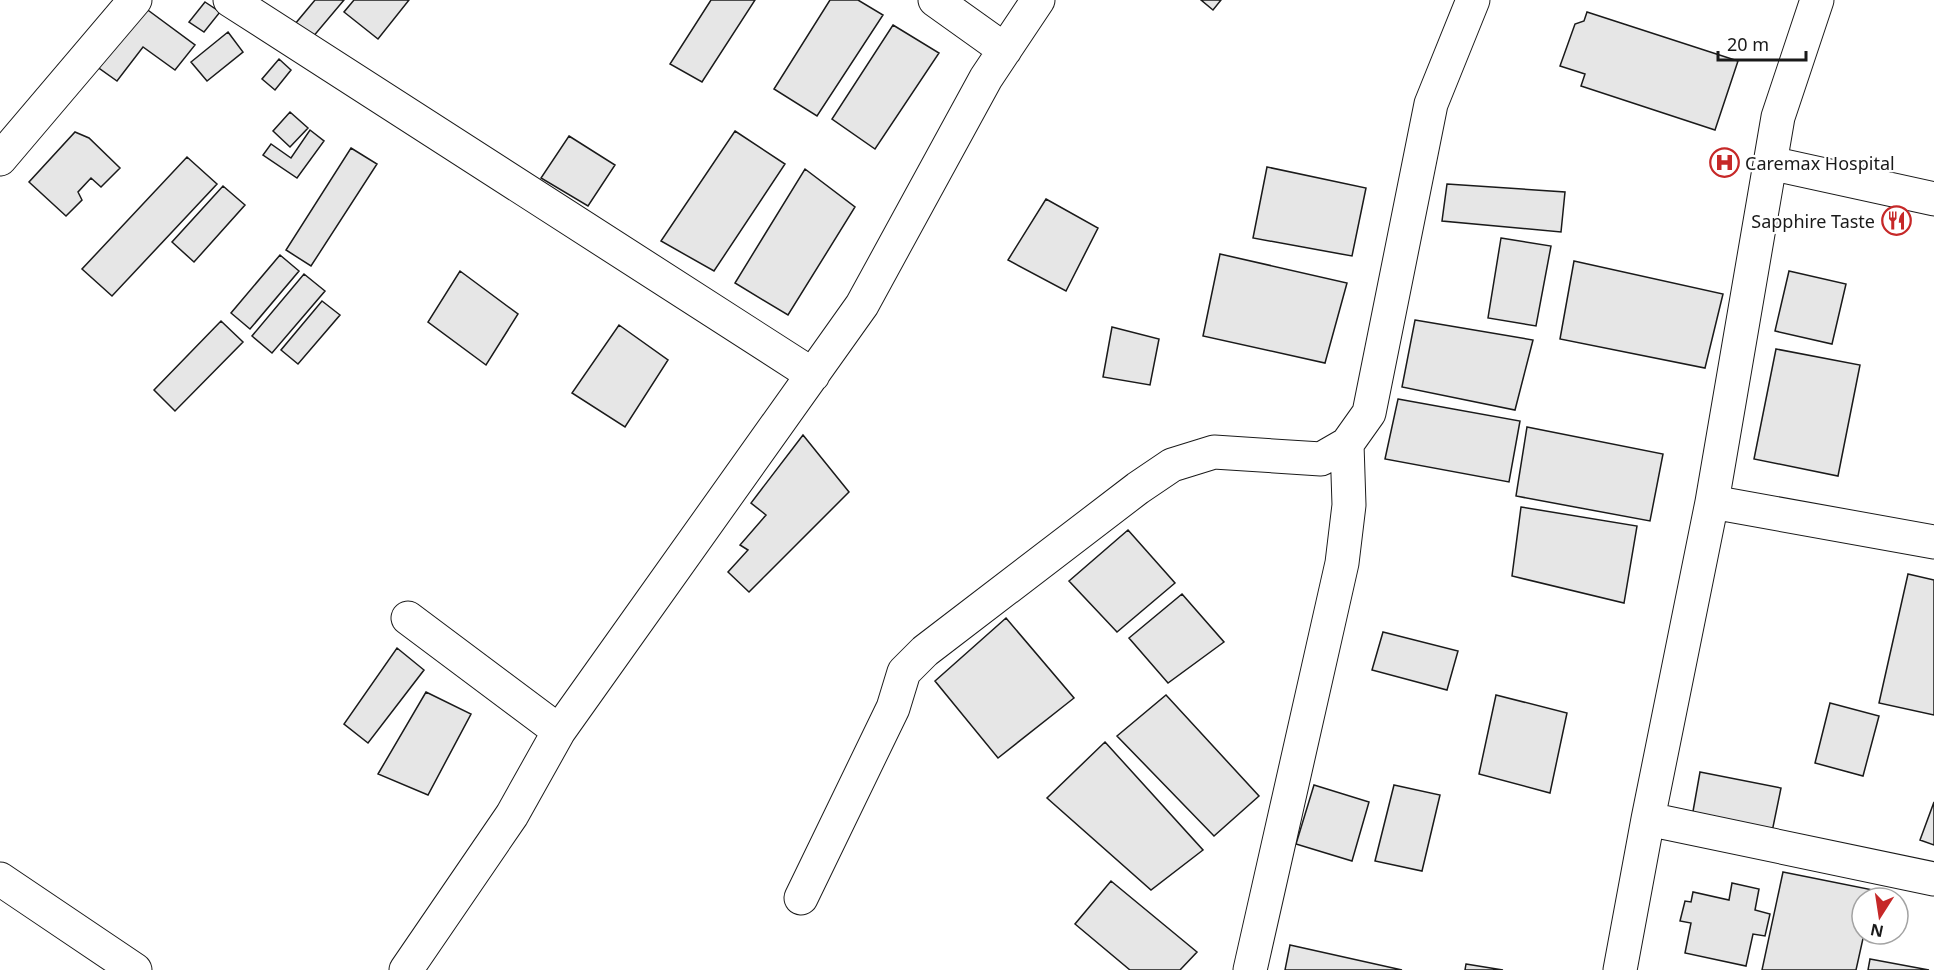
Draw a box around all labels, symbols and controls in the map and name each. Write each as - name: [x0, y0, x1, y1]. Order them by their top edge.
- scale bar: [1718, 24, 1806, 62]
- text: 20 m: [1727, 32, 1769, 56]
- hospital icon: Caremax Hospital: [1708, 147, 1740, 179]
- place label: Caremax Hospital: [1745, 151, 1895, 175]
- restaurant icon: Sapphire Taste: [1880, 205, 1912, 237]
- place label: Sapphire Taste: [1751, 209, 1875, 233]
- north arrow: [1850, 886, 1910, 946]
- text: N: [1868, 919, 1886, 943]

